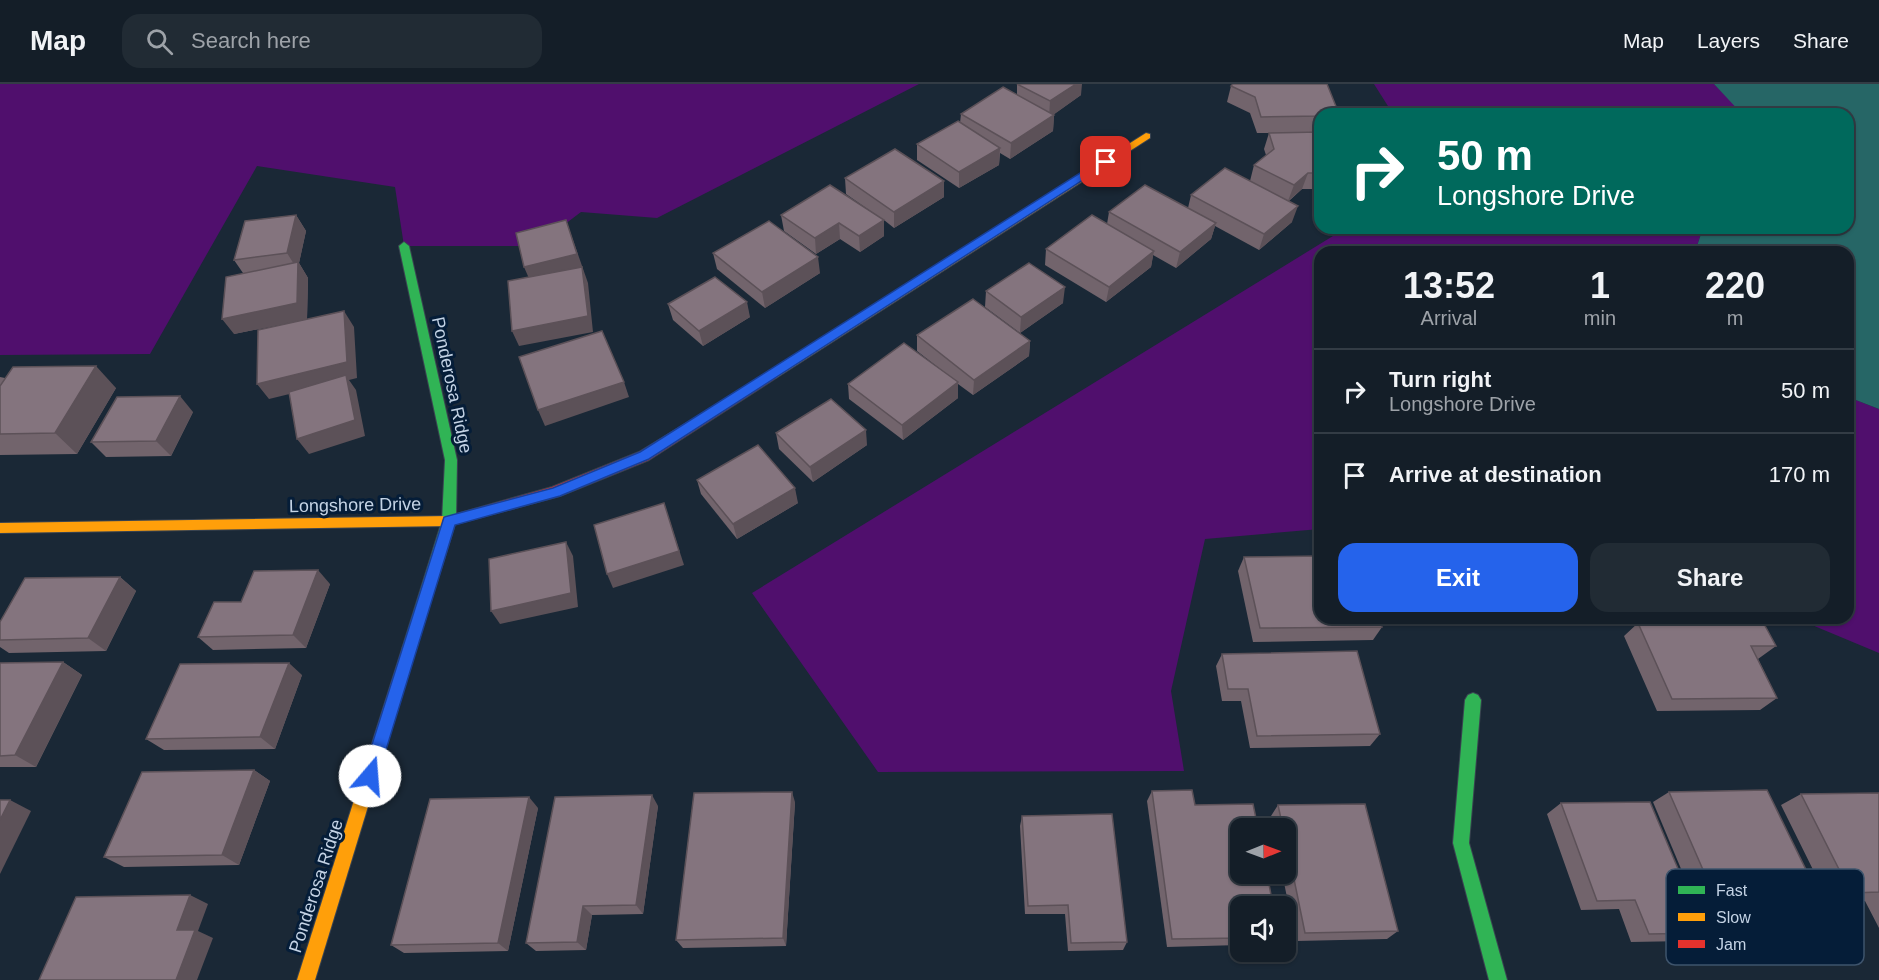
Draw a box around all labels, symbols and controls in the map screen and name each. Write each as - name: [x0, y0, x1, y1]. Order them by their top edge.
- search box: [122, 14, 542, 68]
- text: Map: [30, 25, 86, 56]
- icon: search: [143, 25, 176, 58]
- text: Search here: [191, 28, 311, 53]
- text: Map: [1623, 29, 1664, 52]
- text: Layers: [1697, 29, 1760, 52]
- text: Share: [1793, 29, 1849, 52]
- icon: right: [1338, 132, 1416, 210]
- text: 50 m: [1437, 132, 1533, 179]
- pin: [1080, 136, 1131, 187]
- icon: arrive: [1089, 145, 1122, 178]
- text: Longshore Drive: [1437, 181, 1635, 211]
- text: 13:52: [1403, 265, 1495, 306]
- text: 1: [1590, 265, 1610, 306]
- text: 220: [1705, 265, 1765, 306]
- text: Arrival: [1421, 307, 1477, 329]
- text: min: [1584, 307, 1616, 329]
- text: m: [1727, 307, 1743, 329]
- street label: Ponderosa Ridge: [428, 315, 476, 455]
- text: Turn right: [1389, 367, 1491, 392]
- icon: right: [1338, 375, 1371, 408]
- text: 50 m: [1781, 378, 1830, 403]
- text: Longshore Drive: [1389, 393, 1536, 415]
- icon: arrive: [1338, 459, 1371, 492]
- text: Arrive at destination: [1389, 462, 1602, 487]
- text: 170 m: [1769, 462, 1830, 487]
- street label: Longshore Drive: [289, 494, 421, 516]
- button: Exit: [1338, 543, 1578, 612]
- button: Share: [1590, 543, 1830, 612]
- position arrow: [338, 744, 402, 808]
- street label: Ponderosa Ridge: [285, 817, 347, 955]
- north arrow: [1230, 818, 1296, 884]
- map controls: [1230, 818, 1296, 962]
- legend: [1666, 869, 1864, 965]
- text: Fast: [1716, 882, 1748, 899]
- button: sound: [1230, 896, 1296, 962]
- text: Slow: [1716, 909, 1751, 926]
- text: Jam: [1716, 936, 1746, 953]

